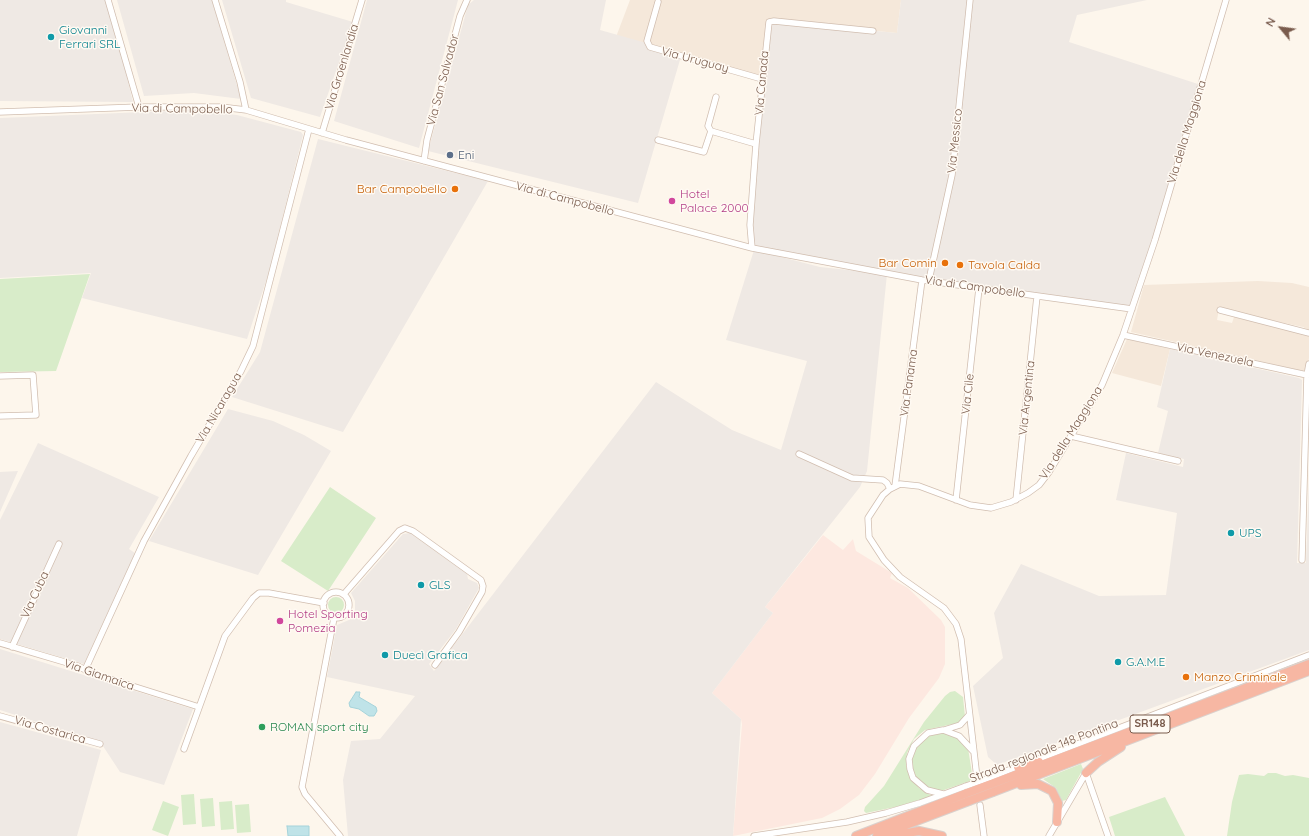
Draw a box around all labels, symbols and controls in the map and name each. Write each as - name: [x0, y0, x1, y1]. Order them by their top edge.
- north arrow: [1261, 8, 1301, 48]
- text: N: [1262, 15, 1279, 29]
- street label: Via Groenlandia: [322, 22, 362, 112]
- place label: Giovanni Ferrari SRL: [59, 23, 120, 51]
- marker: Giovanni Ferrari SRL: [46, 32, 56, 42]
- street label: Via San Salvador: [424, 32, 462, 128]
- street label: Via Uruguay: [660, 44, 730, 76]
- street label: Via Canada: [752, 50, 772, 116]
- street label: Via della Maggiona: [1164, 79, 1210, 185]
- street label: Via di Campobello: [131, 101, 233, 117]
- street label: Via Messico: [944, 108, 966, 174]
- place label: Eni: [458, 148, 474, 162]
- marker: Eni: [445, 150, 455, 160]
- street label: Via di Campobello: [514, 179, 616, 219]
- place label: Bar Campobello: [357, 182, 447, 196]
- marker: Bar Campobello: [450, 184, 460, 194]
- place label: Hotel Palace 2000: [680, 187, 749, 215]
- marker: Hotel Palace 2000: [667, 196, 677, 206]
- place label: Bar Comin: [878, 256, 937, 270]
- marker: Bar Comin: [940, 258, 950, 268]
- place label: Tavola Calda: [968, 258, 1040, 272]
- marker: Tavola Calda: [955, 260, 965, 270]
- street label: Via di Campobello: [924, 273, 1026, 301]
- street label: Via Venezuela: [1175, 340, 1255, 370]
- street label: Via Panama: [897, 348, 921, 418]
- street label: Via Argentina: [1016, 360, 1038, 436]
- street label: Via Nicaragua: [193, 370, 245, 446]
- street label: Via Cile: [959, 373, 977, 415]
- street label: Via della Maggiona: [1036, 384, 1106, 482]
- place label: UPS: [1239, 526, 1261, 540]
- marker: UPS: [1226, 528, 1236, 538]
- street label: Via Cuba: [18, 569, 52, 621]
- place label: GLS: [429, 578, 450, 592]
- marker: GLS: [416, 580, 426, 590]
- place label: Hotel Sporting Pomezia: [288, 607, 368, 635]
- marker: Hotel Sporting Pomezia: [275, 616, 285, 626]
- place label: Duecì Grafica: [393, 648, 468, 662]
- marker: Duecì Grafica: [380, 650, 390, 660]
- place label: G.A.M.E: [1126, 655, 1165, 669]
- street label: Via Giamaica: [62, 656, 136, 694]
- marker: G.A.M.E: [1113, 657, 1123, 667]
- place label: Manzo Criminale: [1194, 670, 1286, 684]
- marker: Manzo Criminale: [1181, 672, 1191, 682]
- street label: Via Costarica: [13, 713, 87, 747]
- road number: SR148: [1130, 715, 1170, 733]
- street label: Strada regionale 148 Pontina: [968, 716, 1120, 786]
- place label: ROMAN sport city: [270, 720, 369, 734]
- marker: ROMAN sport city: [257, 722, 267, 732]

